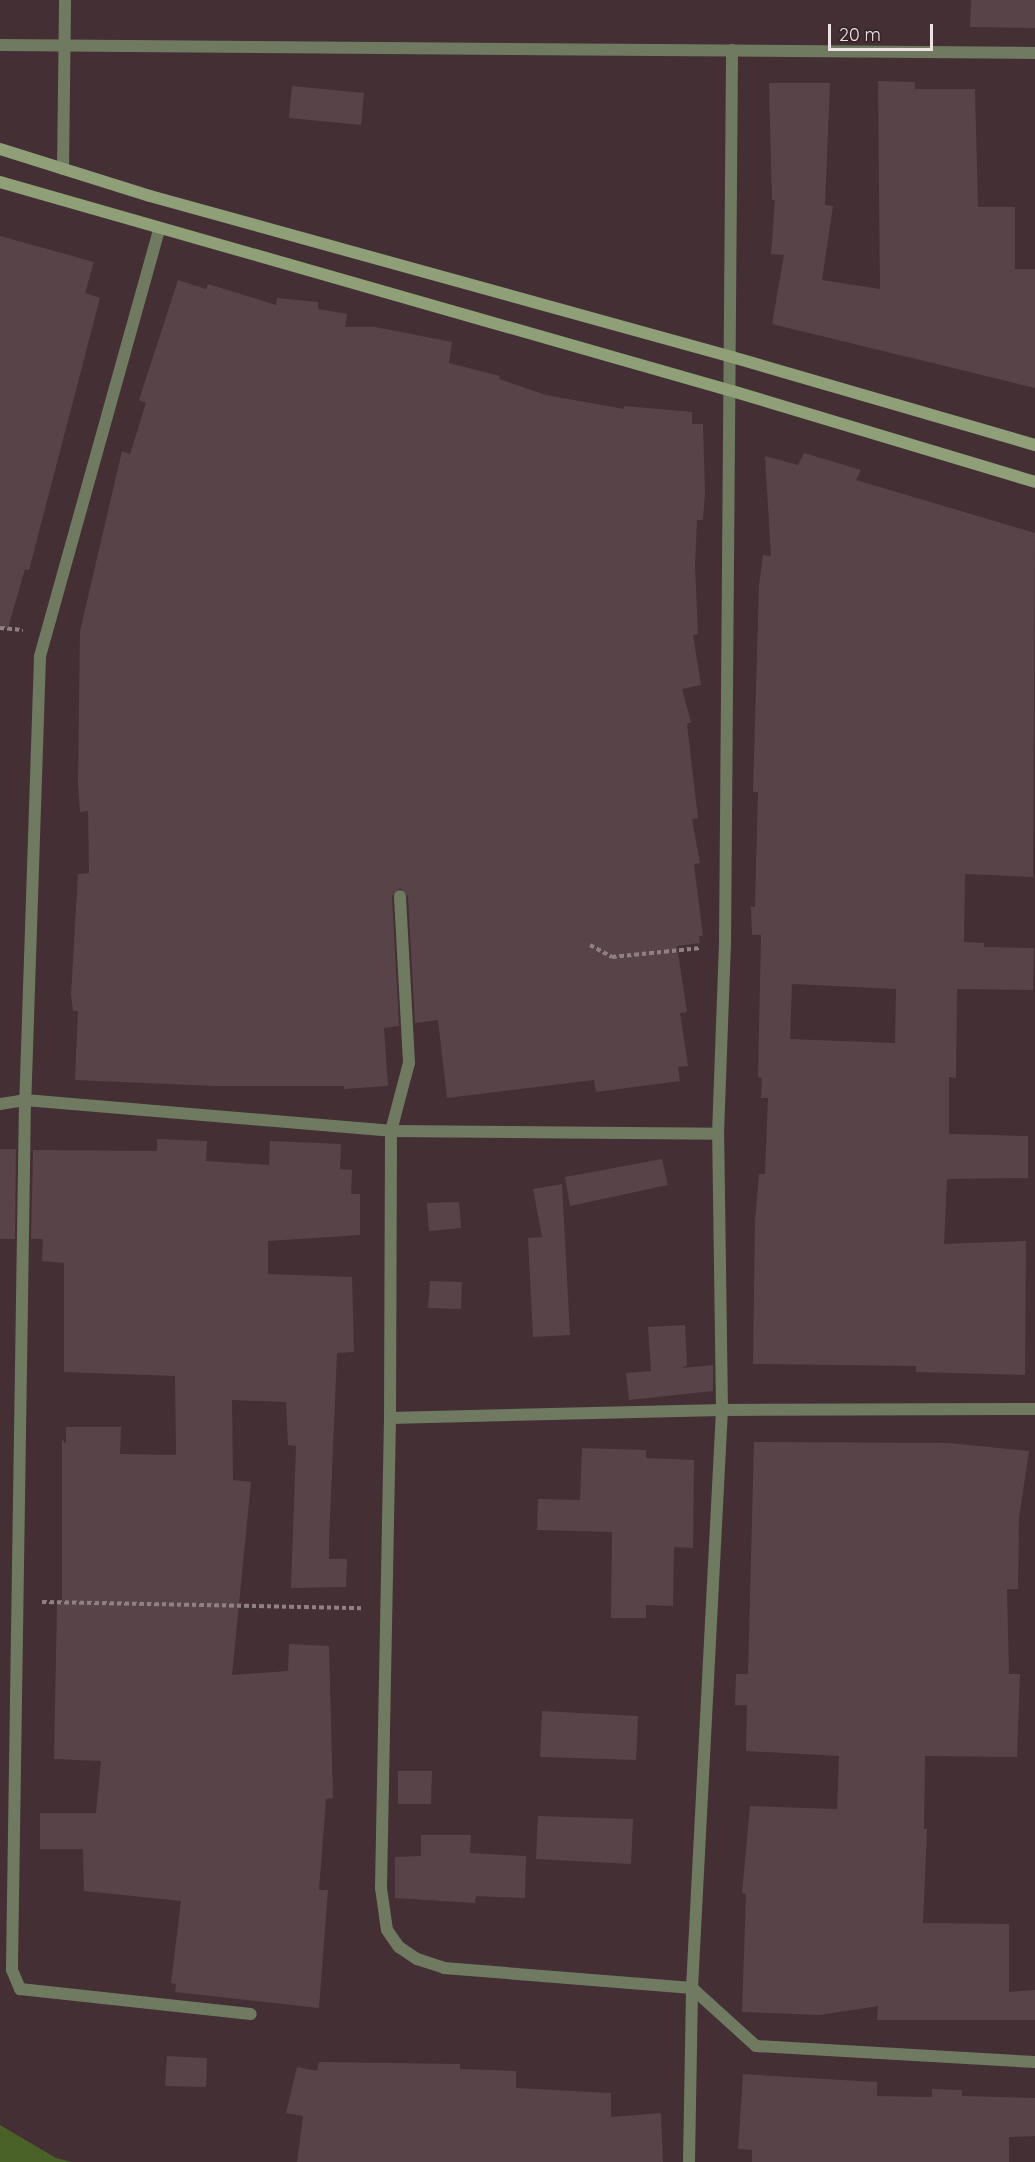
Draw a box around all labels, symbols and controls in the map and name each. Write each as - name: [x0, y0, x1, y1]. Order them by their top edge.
- scale bar: [831, 12, 936, 50]
- text: 20 m: [839, 23, 881, 46]

